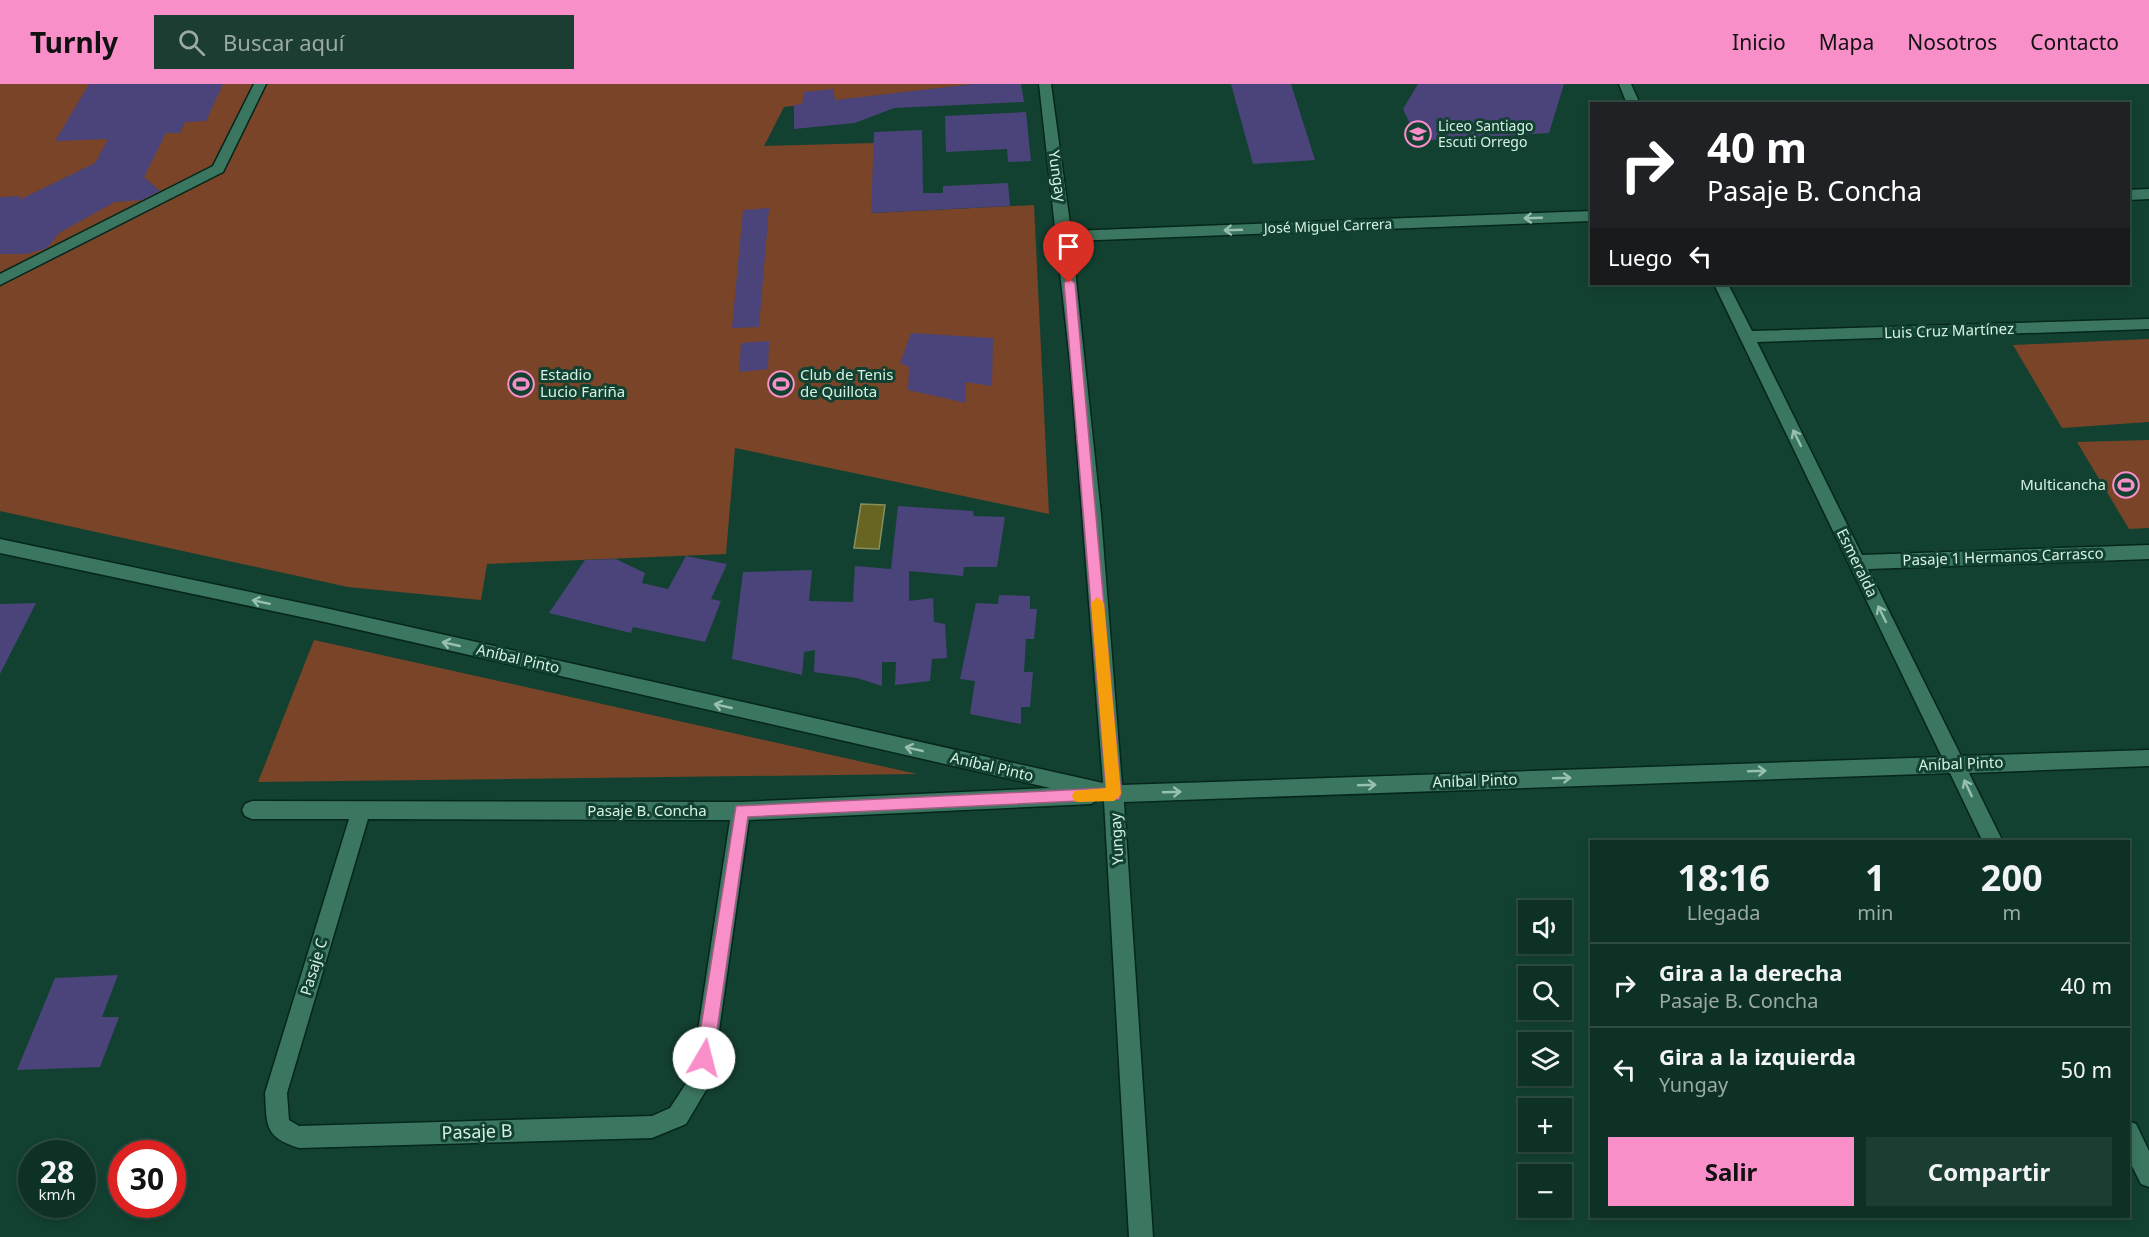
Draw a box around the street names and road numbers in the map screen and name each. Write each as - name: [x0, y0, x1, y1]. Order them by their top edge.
- street label: Yungay: [1044, 149, 1072, 203]
- street label: José Miguel Carrera: [1261, 214, 1393, 237]
- street label: Luis Cruz Martínez: [1884, 318, 2014, 342]
- street label: Esmeralda: [1833, 525, 1883, 600]
- street label: Pasaje 1 Hermanos Carrasco: [1902, 542, 2104, 570]
- street label: Aníbal Pinto: [475, 639, 562, 677]
- street label: Aníbal Pinto: [949, 747, 1036, 785]
- street label: Aníbal Pinto: [1918, 752, 2004, 774]
- street label: Aníbal Pinto: [1432, 769, 1518, 791]
- street label: Pasaje B. Concha: [587, 800, 707, 820]
- street label: Yungay: [1105, 812, 1127, 865]
- street label: Pasaje C: [295, 935, 331, 998]
- street label: Pasaje B: [441, 1118, 513, 1144]

